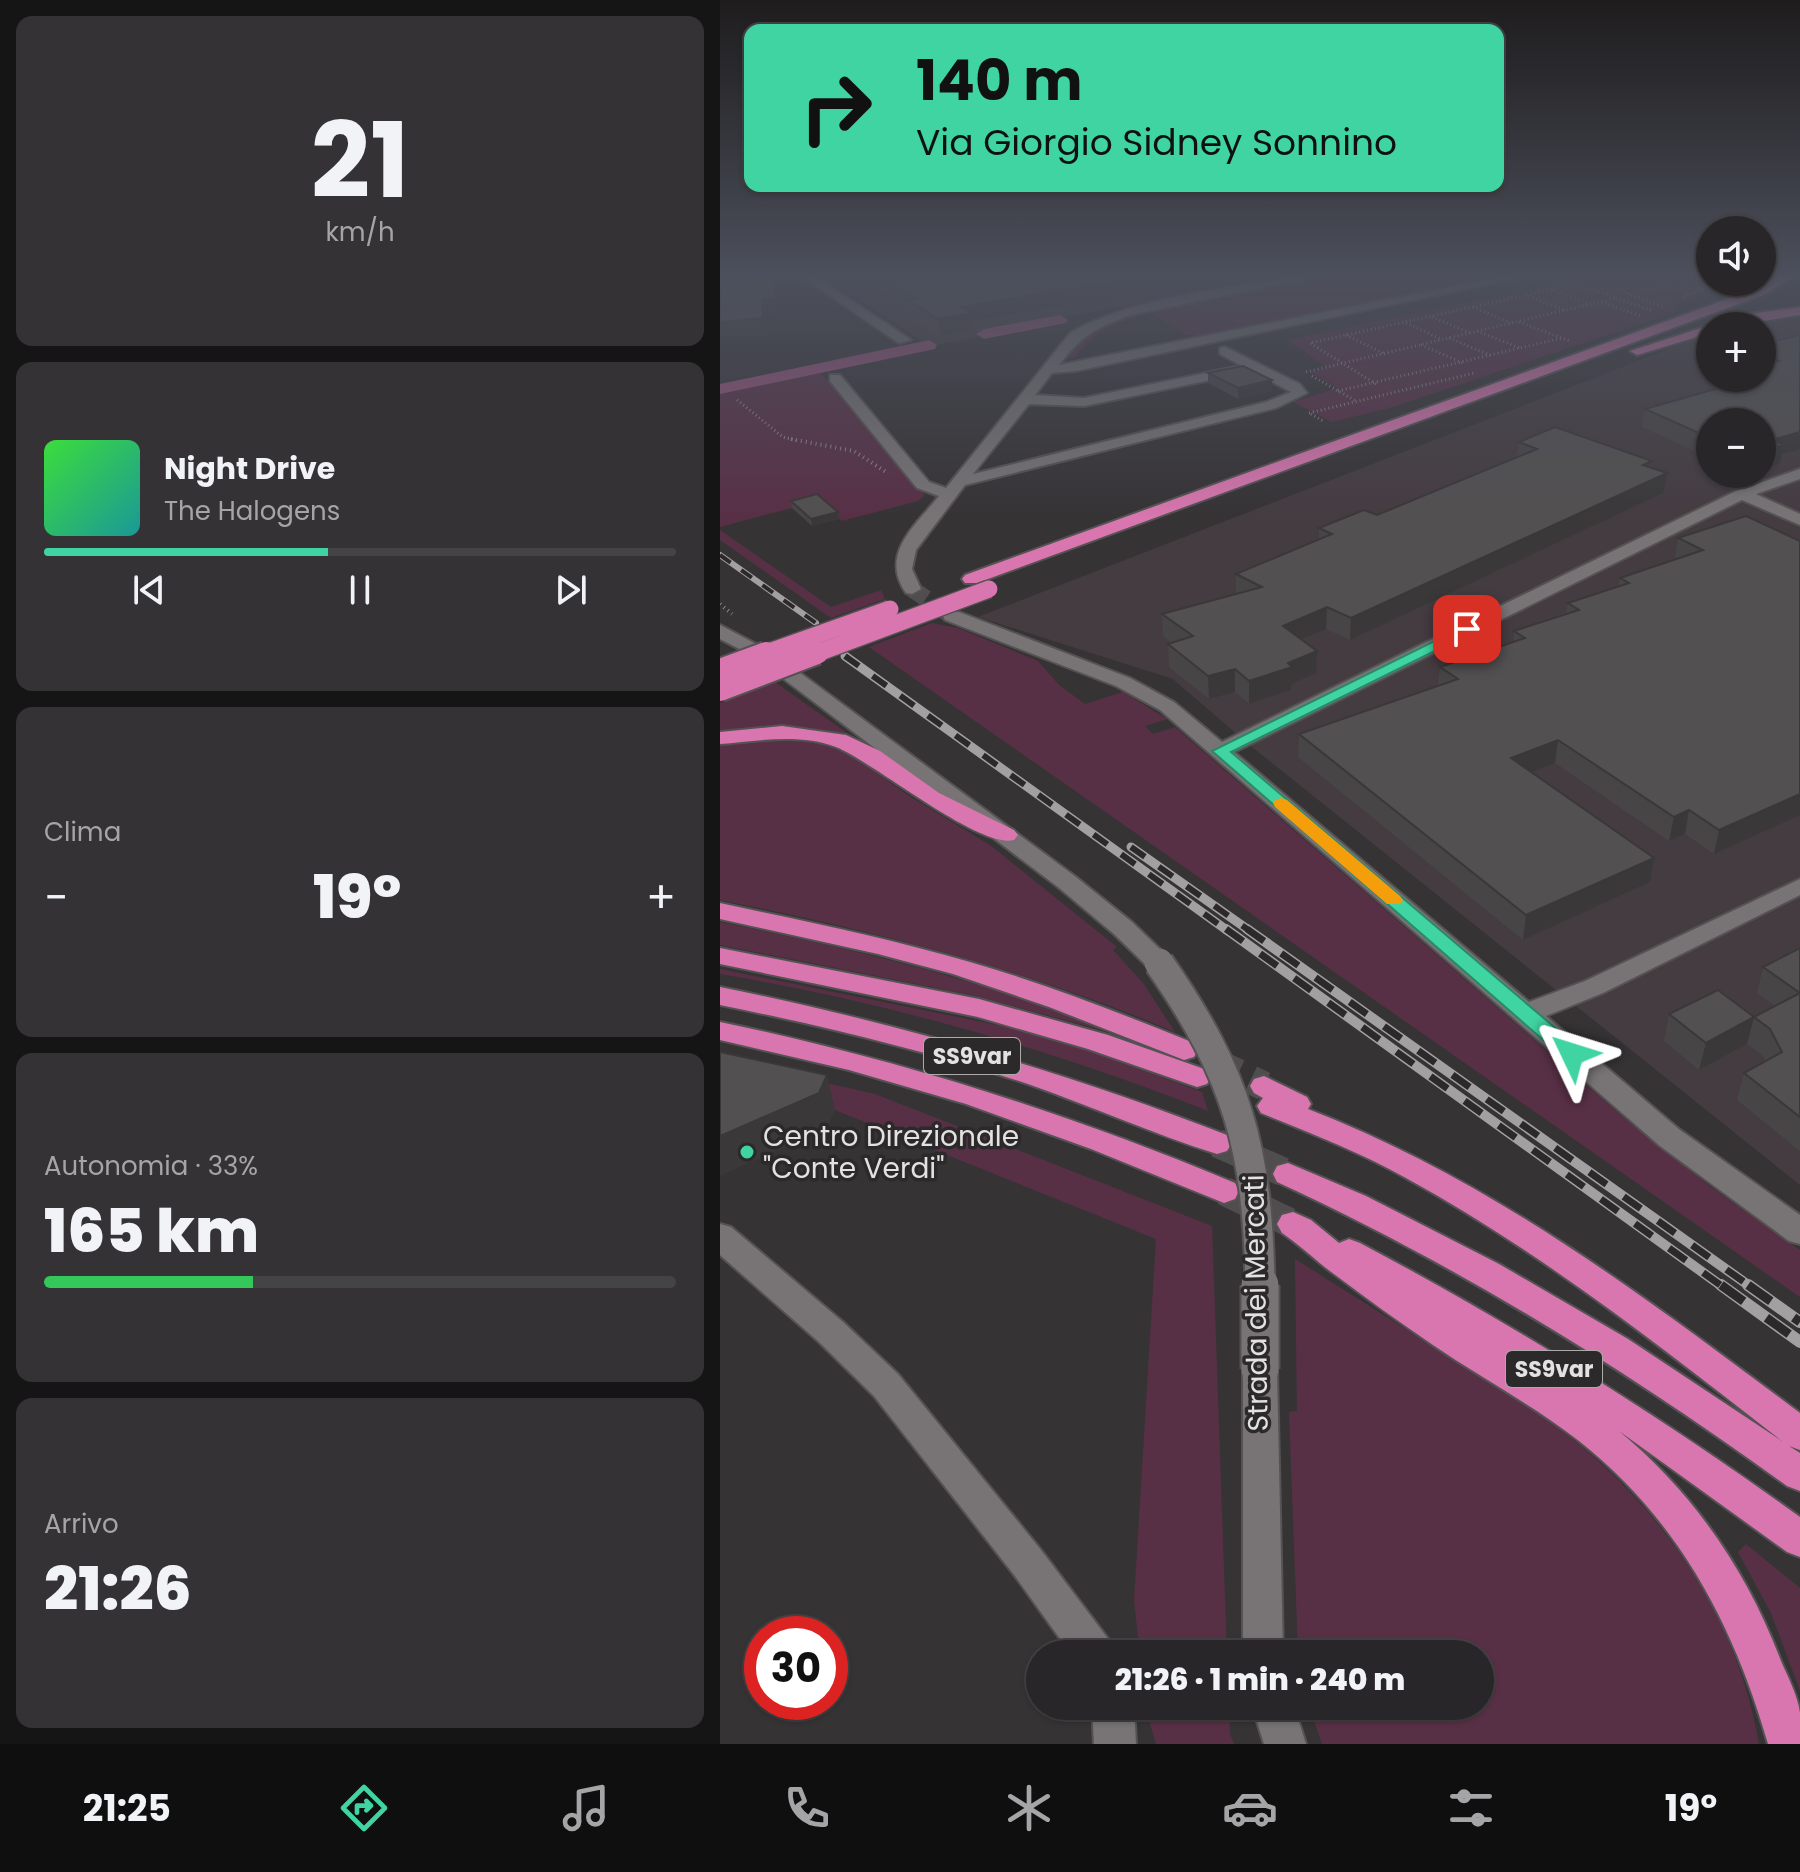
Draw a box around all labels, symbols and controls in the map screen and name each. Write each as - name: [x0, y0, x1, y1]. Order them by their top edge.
- text: 140 m: [916, 41, 1083, 120]
- icon: right: [784, 56, 888, 160]
- text: 21: [311, 88, 409, 233]
- text: Via Giorgio Sidney Sonnino: [916, 117, 1397, 168]
- text: km/h: [325, 214, 395, 250]
- map controls: [1696, 216, 1776, 488]
- button: sound: [1696, 216, 1776, 296]
- button: +: [1696, 312, 1776, 392]
- button: −: [1696, 408, 1776, 488]
- text: Night Drive: [164, 447, 335, 490]
- text: The Halogens: [164, 493, 340, 529]
- icon: previous: [127, 568, 171, 612]
- icon: pause: [338, 568, 382, 612]
- icon: next: [549, 568, 593, 612]
- pin: [1433, 595, 1501, 663]
- icon: arrive: [1445, 607, 1489, 651]
- text: Clima: [44, 814, 121, 850]
- text: 19°: [313, 855, 401, 939]
- text: −: [44, 867, 68, 928]
- text: +: [646, 867, 676, 928]
- position arrow: [1530, 1012, 1614, 1096]
- road number: SS9var: [924, 1038, 1020, 1074]
- place label: Centro Direzionale "Conte Verdi": [763, 1117, 1019, 1188]
- marker: Centro Direzionale "Conte Verdi": [738, 1143, 756, 1161]
- text: Autonomia · 33%: [44, 1148, 258, 1184]
- street label: Strada dei Mercati: [1234, 1174, 1278, 1432]
- text: 165 km: [44, 1189, 259, 1273]
- road number: SS9var: [1506, 1351, 1602, 1387]
- text: Arrivo: [44, 1506, 119, 1542]
- text: 21:26: [44, 1547, 192, 1631]
- speed limit sign: 30: [744, 1616, 848, 1720]
- text: 21:26 · 1 min · 240 m: [1115, 1658, 1405, 1701]
- icon: directions: [336, 1780, 392, 1836]
- icon: music: [558, 1780, 614, 1836]
- icon: phone: [779, 1780, 835, 1836]
- icon: climate: [1001, 1780, 1057, 1836]
- icon: car: [1222, 1780, 1278, 1836]
- icon: filters: [1443, 1780, 1499, 1836]
- text: 21:25: [83, 1783, 171, 1834]
- text: 19°: [1665, 1783, 1717, 1834]

